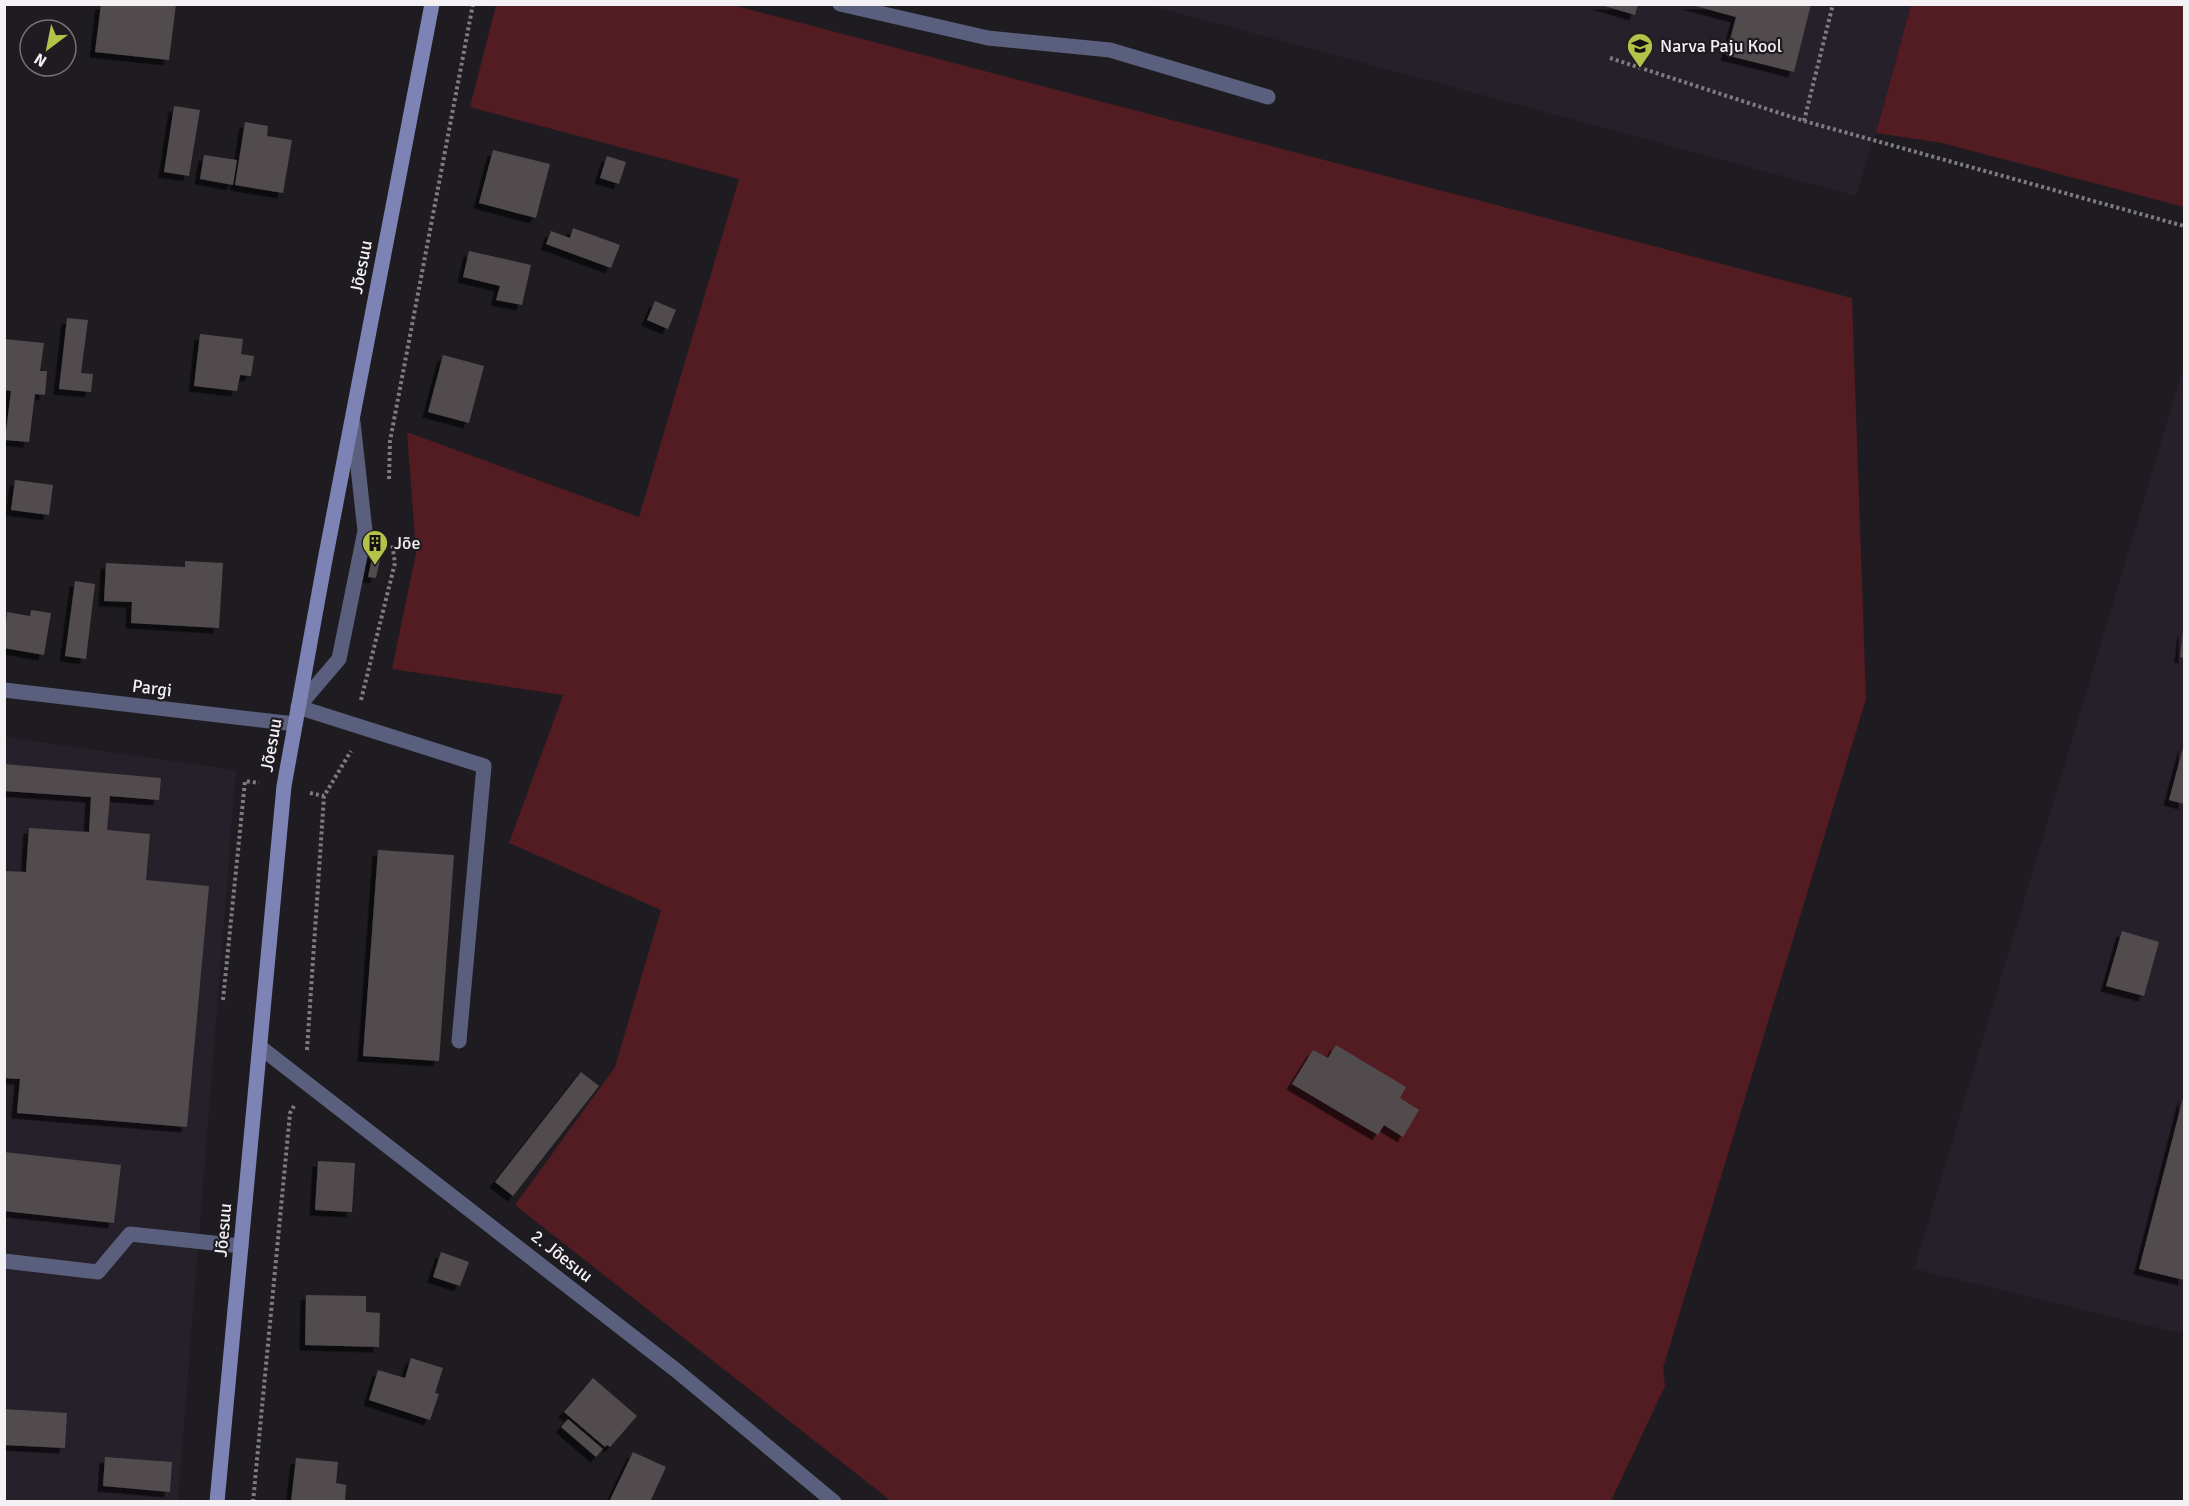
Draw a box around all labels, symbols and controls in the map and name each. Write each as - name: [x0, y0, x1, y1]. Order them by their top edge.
- north arrow: [18, 18, 78, 78]
- school or university icon: Narva Paju Kool: [1625, 31, 1655, 69]
- place label: Narva Paju Kool: [1660, 35, 1782, 57]
- text: N: [31, 48, 51, 71]
- street label: Jõesuu: [345, 238, 377, 296]
- building icon: Jõe: [360, 528, 390, 566]
- place label: Jõe: [394, 532, 420, 554]
- street label: Pargi: [131, 675, 173, 701]
- street label: Jõesuu: [255, 716, 287, 774]
- street label: Jõesuu: [210, 1202, 236, 1258]
- street label: 2. Jõesuu: [527, 1225, 597, 1287]

